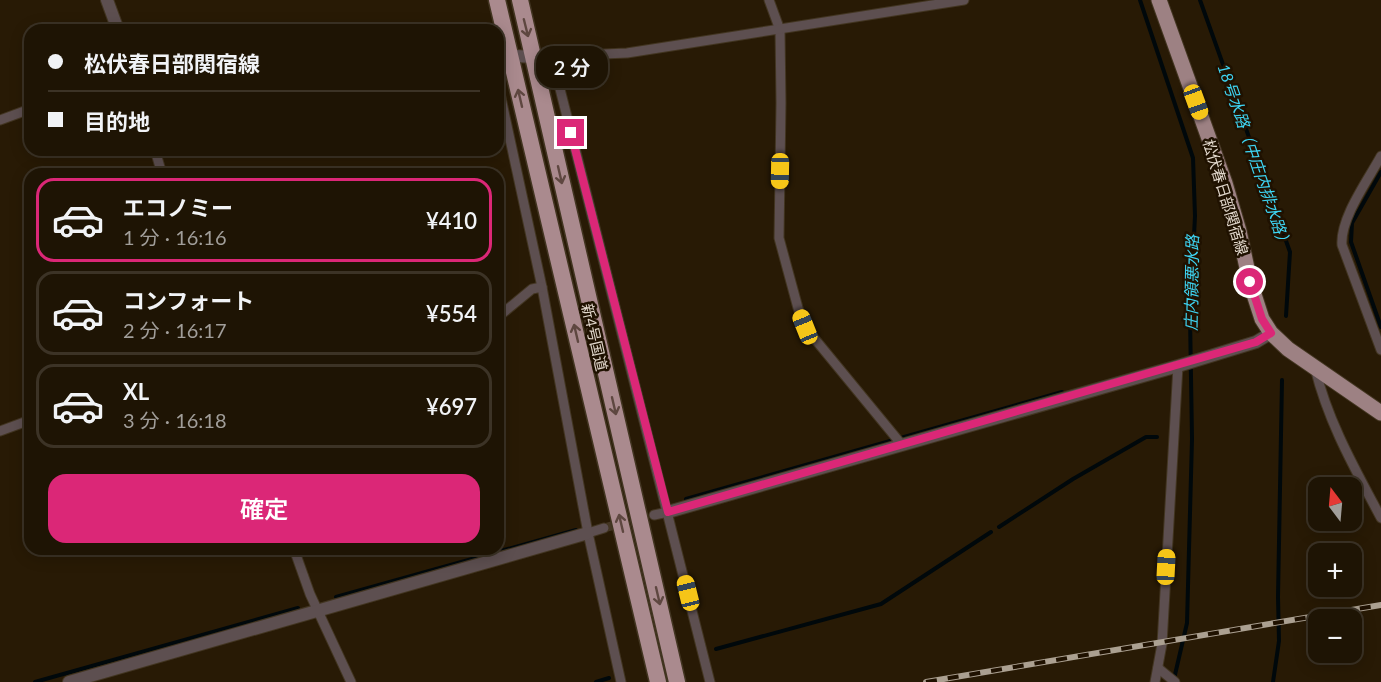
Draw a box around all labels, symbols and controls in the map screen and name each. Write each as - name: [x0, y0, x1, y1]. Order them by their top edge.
- one-way arrow: [521, 19, 533, 38]
- callout: 2 分: [535, 46, 607, 88]
- text: 松伏春日部関宿線: [84, 50, 260, 77]
- text: 2 分: [554, 55, 590, 79]
- water label: 18号水路（中庄内排水路）: [1214, 61, 1296, 251]
- car: [1181, 82, 1211, 122]
- one-way arrow: [514, 89, 525, 108]
- text: 目的地: [84, 108, 150, 135]
- route end: [557, 119, 584, 146]
- street label: 松伏春日部関宿線: [1200, 137, 1252, 257]
- car: [771, 153, 789, 189]
- one-way arrow: [555, 165, 567, 184]
- icon: car: [51, 193, 105, 247]
- text: エコノミー: [123, 194, 233, 221]
- text: ¥410: [426, 207, 477, 234]
- text: 1 分 · 16:16: [123, 225, 227, 249]
- water label: 庄内領悪水路: [1181, 233, 1201, 331]
- route start: [1236, 268, 1263, 295]
- icon: car: [51, 286, 105, 340]
- text: コンフォート: [123, 287, 254, 314]
- text: ¥554: [426, 300, 477, 327]
- street label: 新4号国道: [579, 302, 611, 372]
- car: [790, 307, 820, 347]
- text: 2 分 · 16:17: [123, 318, 227, 342]
- one-way arrow: [569, 324, 581, 343]
- text: XL: [123, 378, 149, 405]
- icon: car: [51, 379, 105, 433]
- text: ¥697: [426, 393, 477, 420]
- one-way arrow: [608, 396, 620, 415]
- text: 3 分 · 16:18: [123, 408, 227, 432]
- button: 確定: [48, 474, 480, 543]
- north arrow: [1308, 477, 1362, 531]
- map controls: [1308, 477, 1362, 663]
- one-way arrow: [614, 514, 626, 533]
- button: +: [1308, 543, 1362, 597]
- car: [1156, 549, 1176, 585]
- car: [675, 573, 701, 613]
- one-way arrow: [652, 586, 664, 605]
- button: −: [1308, 609, 1362, 663]

